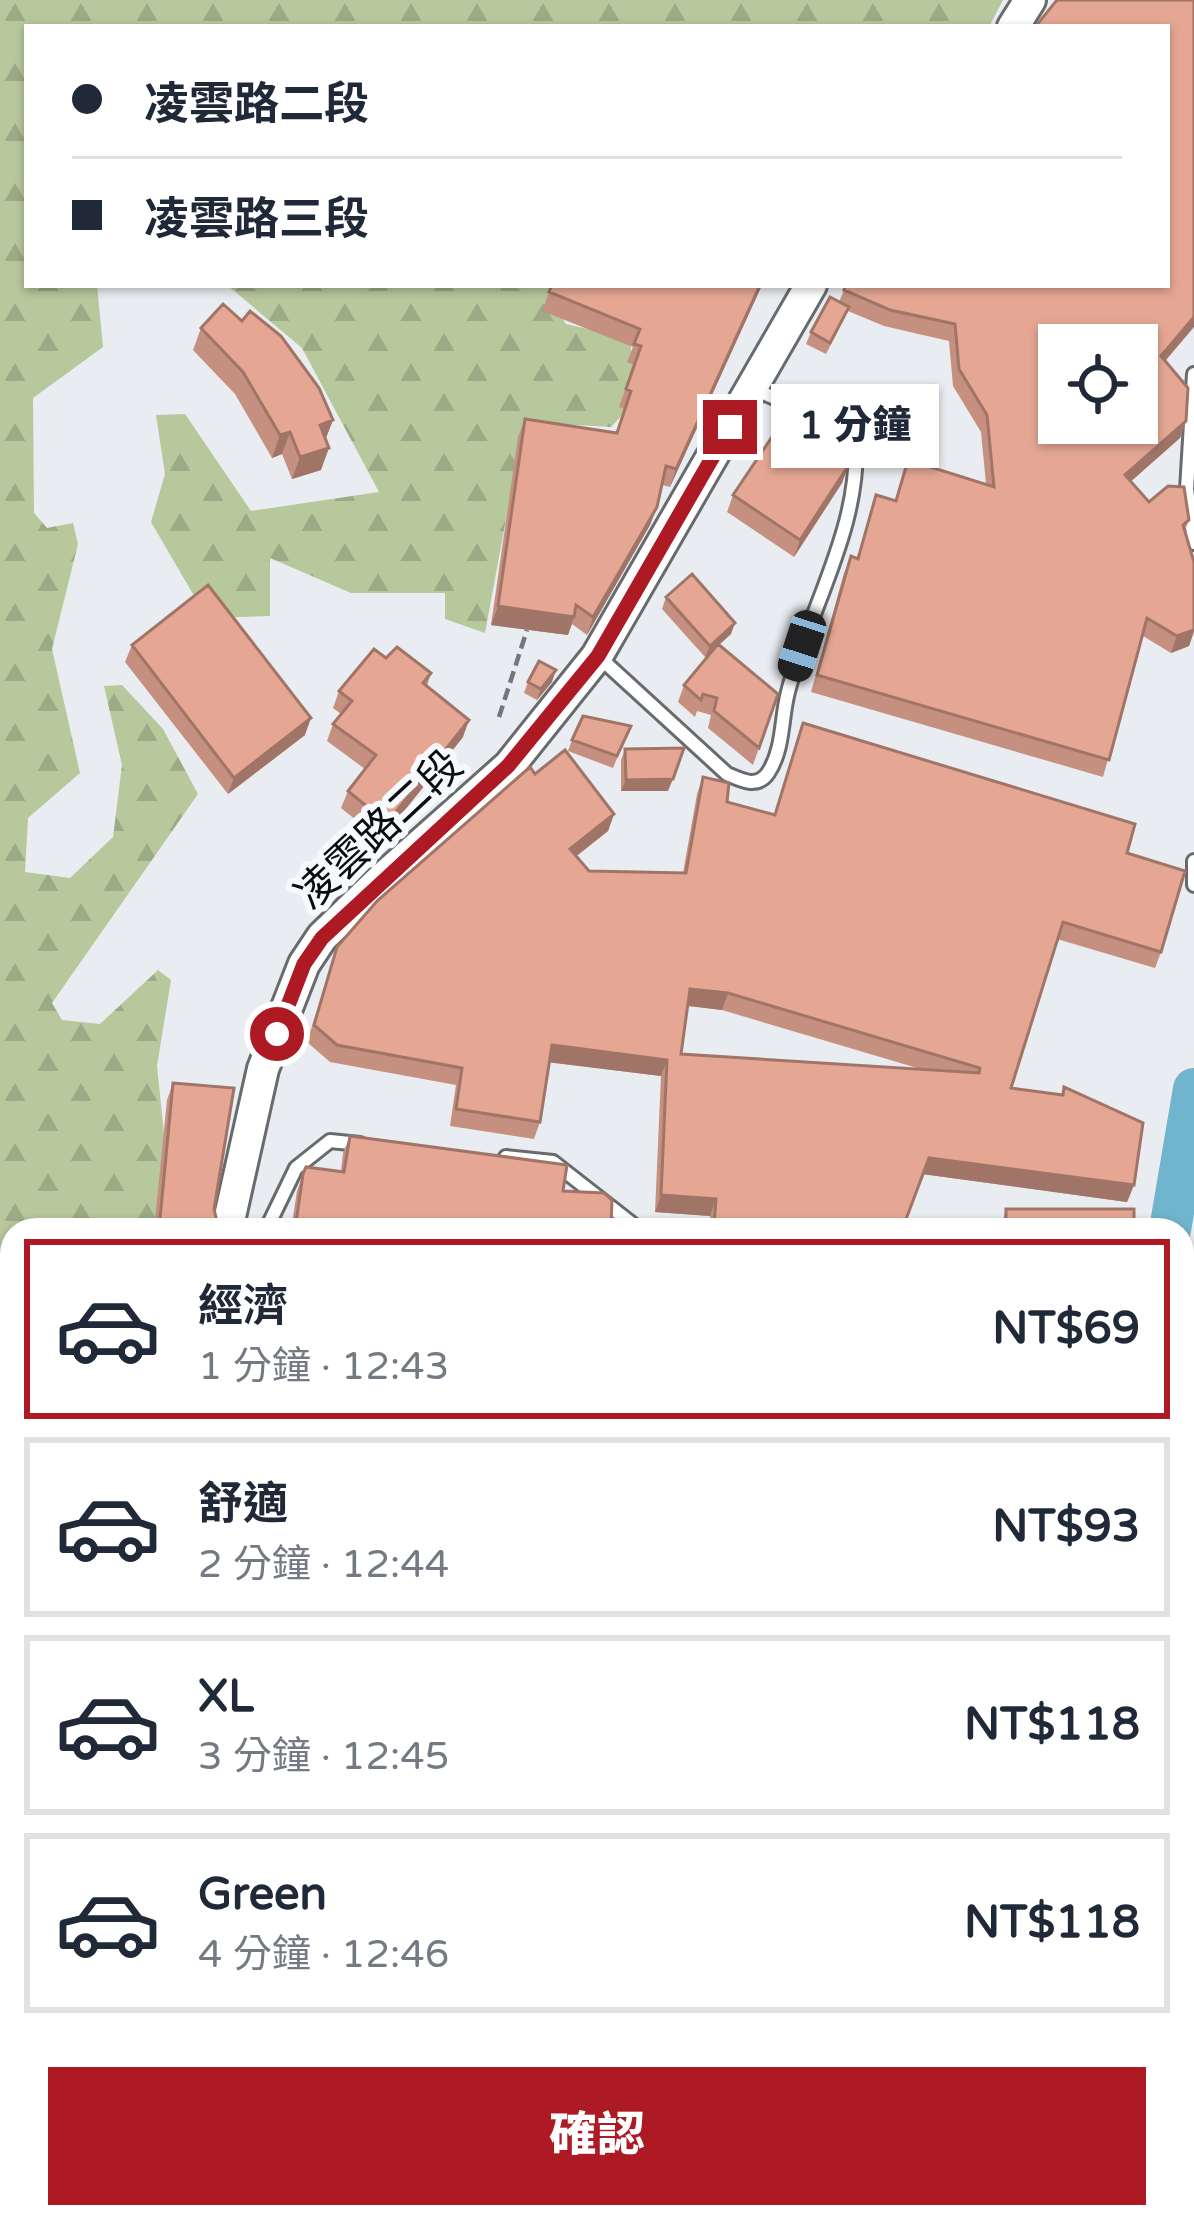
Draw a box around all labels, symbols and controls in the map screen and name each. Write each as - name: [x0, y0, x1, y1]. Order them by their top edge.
- text: 凌雲路二段: [144, 78, 369, 132]
- text: 凌雲路三段: [144, 193, 369, 247]
- map controls: [1038, 324, 1158, 444]
- button: locate: [1038, 324, 1158, 444]
- callout: 1 分鐘: [772, 385, 940, 469]
- route end: [703, 400, 757, 454]
- text: 1 分鐘: [799, 402, 911, 449]
- car: [774, 606, 830, 686]
- street label: 凌雲路二段: [285, 740, 473, 920]
- route start: [250, 1007, 304, 1061]
- icon: car: [54, 1275, 162, 1383]
- text: 經濟: [198, 1280, 288, 1334]
- text: NT$69: [992, 1302, 1140, 1356]
- text: 1 分鐘 · 12:43: [198, 1343, 449, 1390]
- icon: car: [54, 1473, 162, 1581]
- text: 舒適: [198, 1478, 288, 1532]
- text: NT$93: [992, 1500, 1140, 1554]
- text: 2 分鐘 · 12:44: [198, 1541, 449, 1588]
- text: XL: [198, 1670, 254, 1724]
- icon: car: [54, 1671, 162, 1779]
- text: NT$118: [964, 1698, 1140, 1752]
- text: 3 分鐘 · 12:45: [198, 1733, 449, 1780]
- text: Green: [198, 1868, 327, 1922]
- icon: car: [54, 1869, 162, 1977]
- text: NT$118: [964, 1896, 1140, 1950]
- text: 4 分鐘 · 12:46: [198, 1931, 449, 1978]
- button: 確認: [48, 2067, 1146, 2205]

